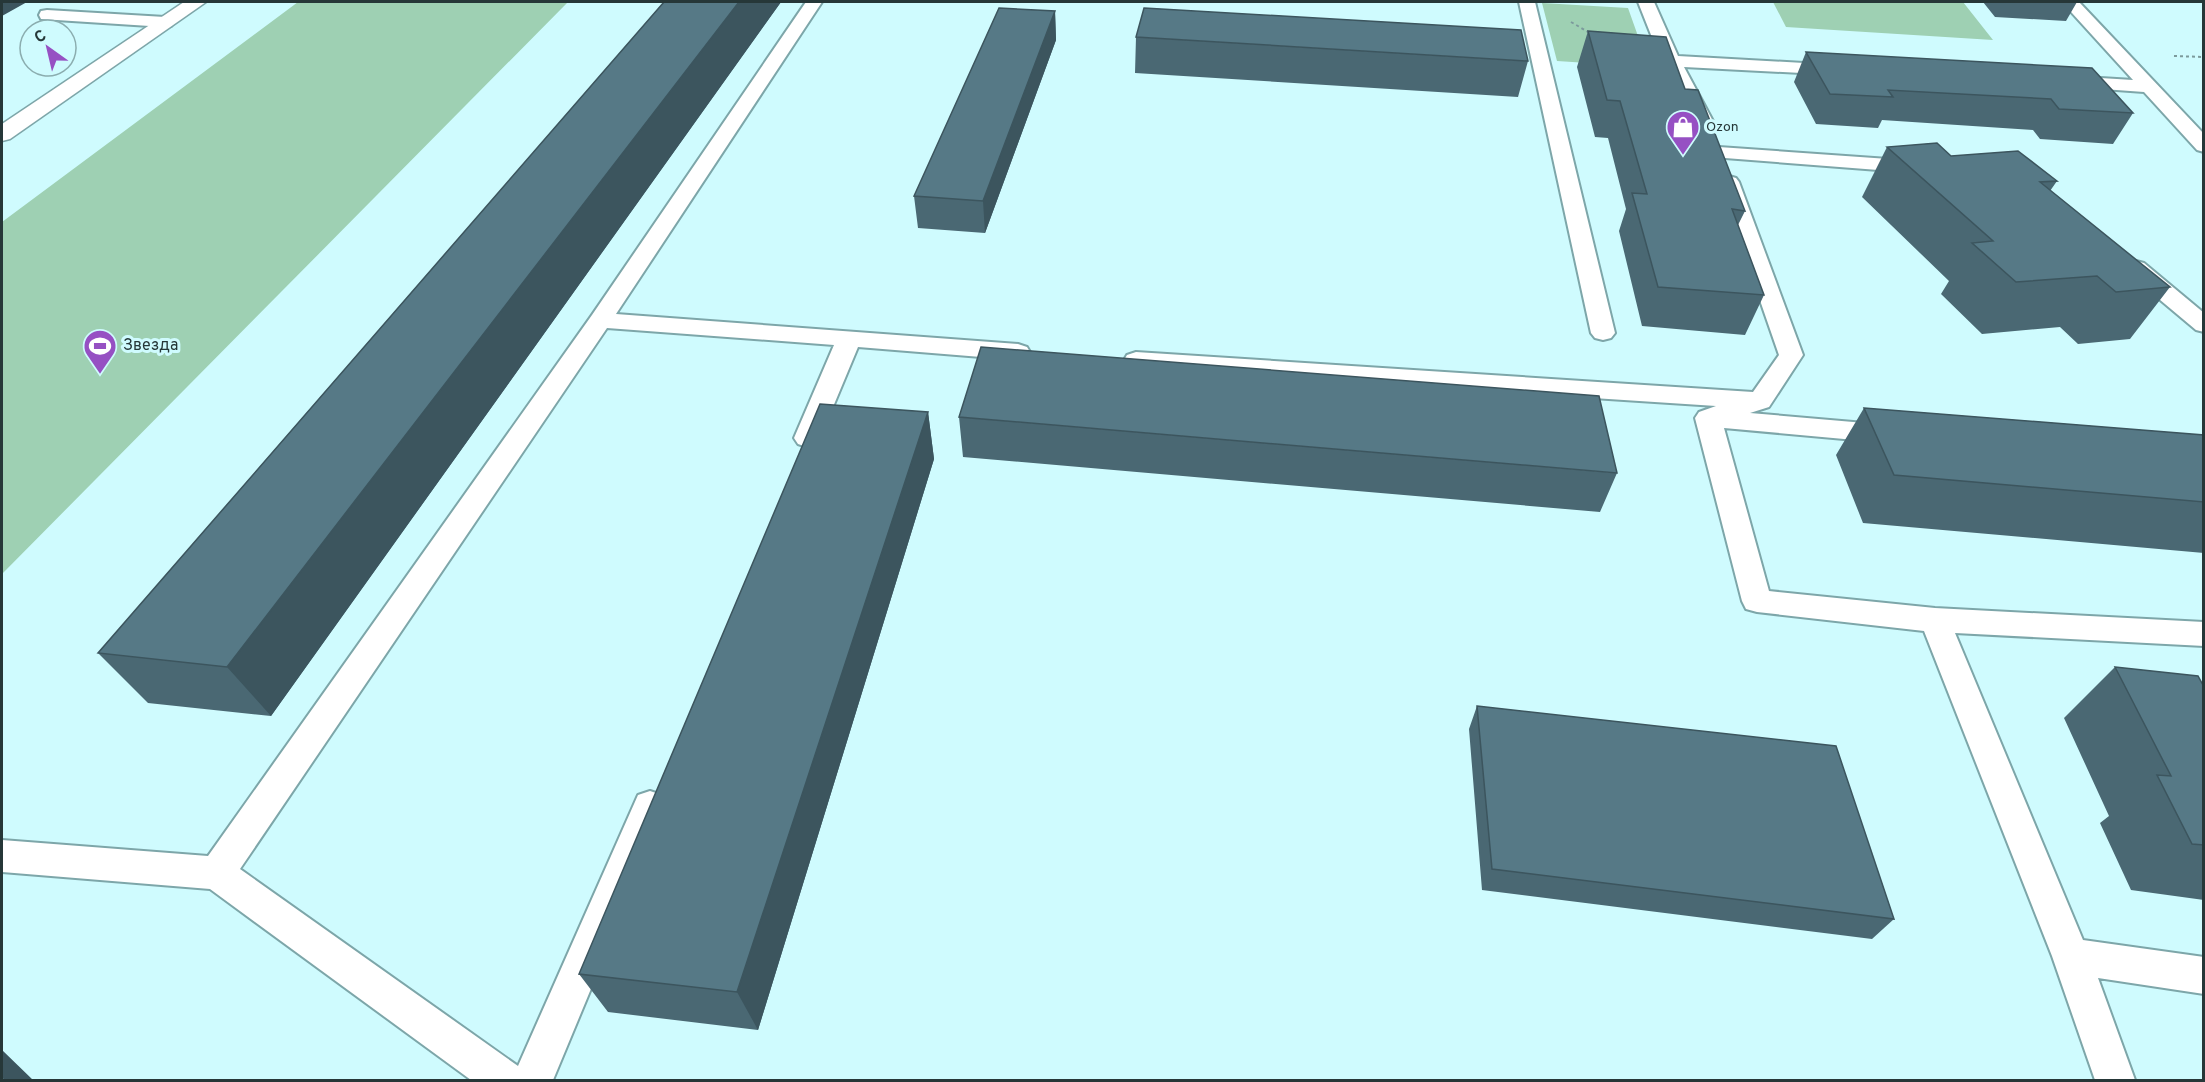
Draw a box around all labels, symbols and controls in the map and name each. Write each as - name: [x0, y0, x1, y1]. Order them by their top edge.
- north arrow: [18, 18, 78, 78]
- text: С: [31, 26, 51, 48]
- shop icon: Ozon: [1665, 109, 1701, 156]
- place label: Ozon: [1706, 119, 1739, 136]
- sports icon: Звезда: [82, 328, 118, 375]
- place label: Звезда: [123, 336, 179, 356]

